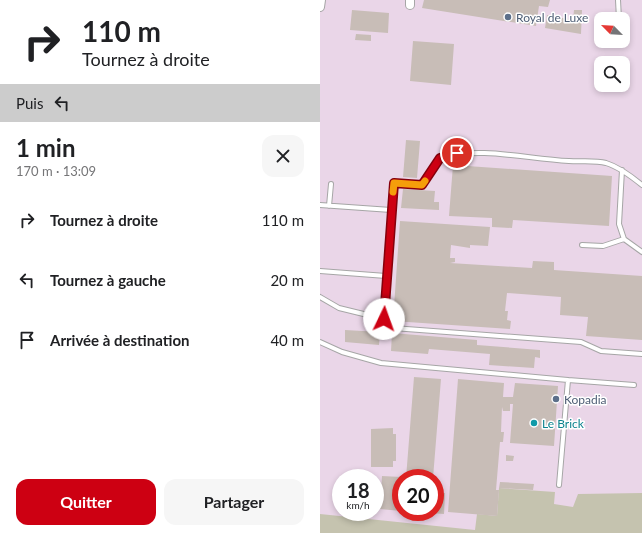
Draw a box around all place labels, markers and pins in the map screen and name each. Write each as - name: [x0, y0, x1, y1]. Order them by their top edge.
- place label: Royal de Luxe: [516, 10, 588, 25]
- marker: Royal de Luxe: [503, 12, 513, 22]
- pin: [440, 136, 474, 170]
- place label: Kopadia: [564, 392, 607, 407]
- marker: Kopadia: [551, 394, 561, 404]
- place label: Le Brick: [542, 416, 585, 431]
- marker: Le Brick: [529, 418, 539, 428]

